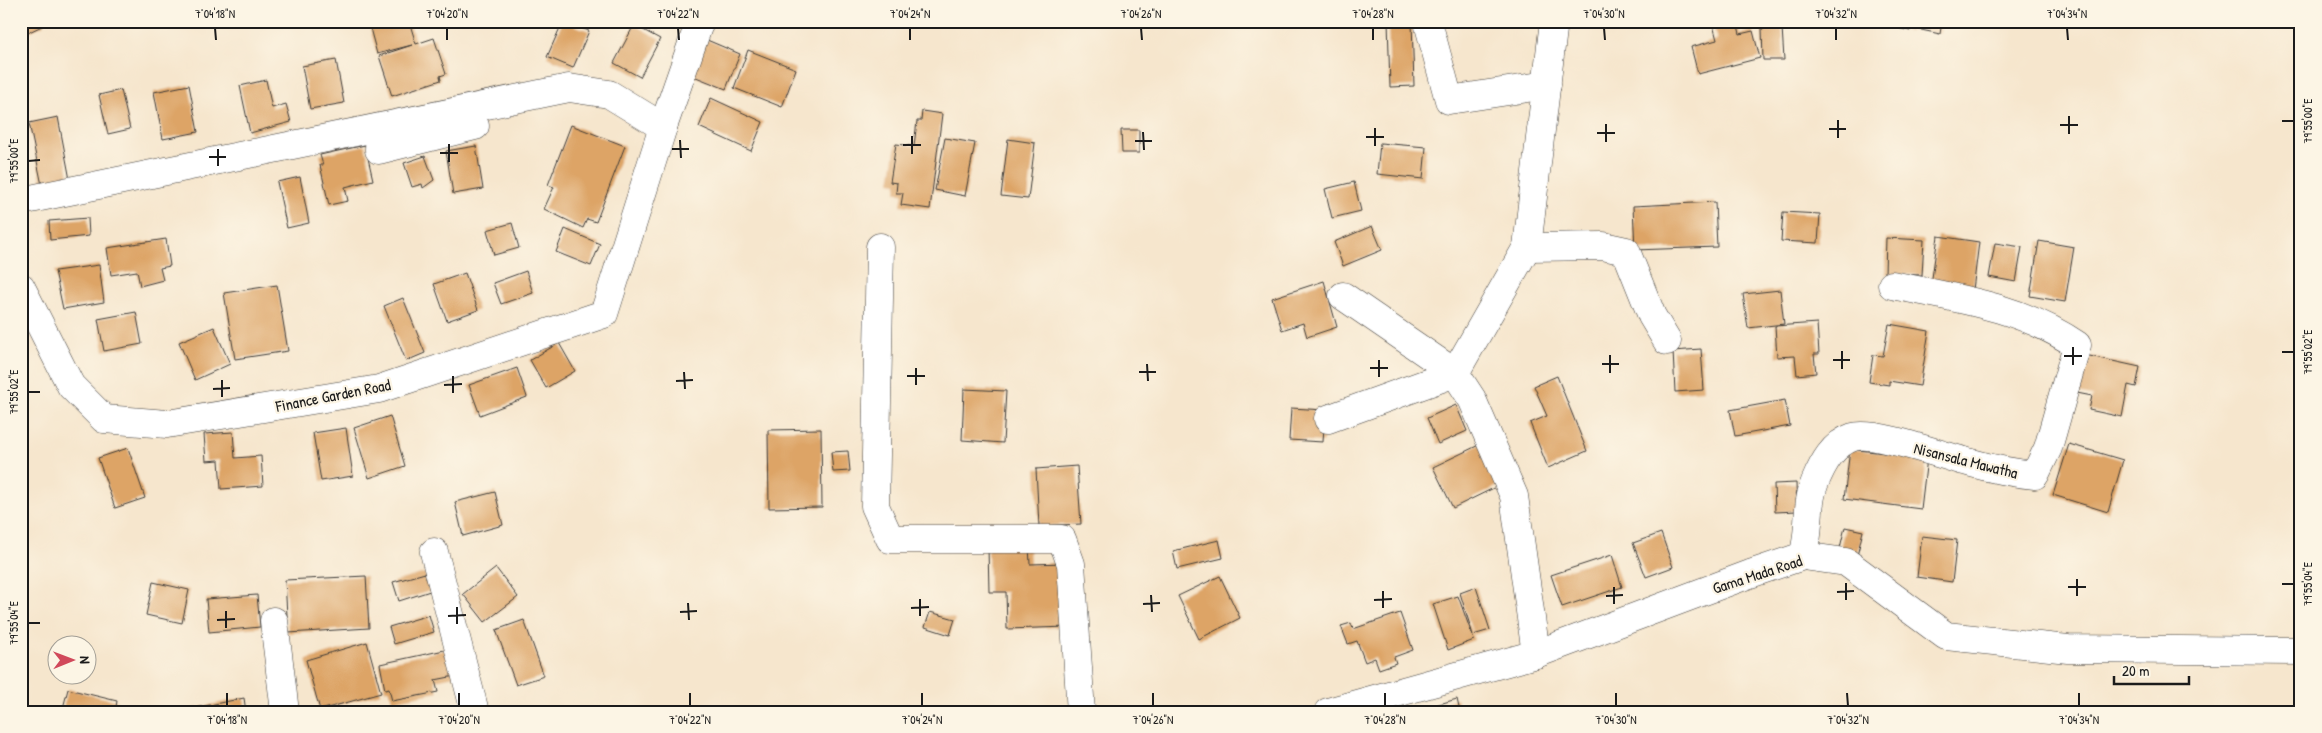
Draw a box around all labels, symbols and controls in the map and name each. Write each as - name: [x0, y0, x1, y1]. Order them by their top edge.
- text: 7°04'18"N: [195, 5, 235, 22]
- text: 7°04'20"N: [426, 5, 468, 22]
- text: 7°04'22"N: [657, 5, 699, 22]
- text: 7°04'24"N: [890, 5, 930, 22]
- text: 7°04'26"N: [1121, 5, 1162, 22]
- text: 7°04'28"N: [1352, 5, 1394, 22]
- text: 7°04'30"N: [1583, 5, 1625, 22]
- text: 7°04'32"N: [1815, 5, 1857, 22]
- text: 7°04'34"N: [2047, 5, 2087, 22]
- text: 79°55'00"E: [2299, 98, 2316, 143]
- text: 79°55'00"E: [5, 138, 22, 183]
- text: 79°55'02"E: [2299, 329, 2316, 375]
- text: 79°55'02"E: [5, 369, 22, 415]
- street label: Finance Garden Road: [273, 373, 392, 417]
- street label: Nisansala Mawatha: [1912, 436, 2020, 484]
- street label: Gama Mada Road: [1709, 549, 1805, 599]
- text: 79°55'04"E: [2299, 561, 2316, 606]
- text: 79°55'04"E: [5, 600, 22, 645]
- north arrow: [48, 636, 98, 686]
- scale bar: [2114, 653, 2190, 685]
- text: N: [76, 656, 95, 664]
- text: 20 m: [2122, 660, 2149, 681]
- text: 7°04'18"N: [207, 711, 247, 728]
- text: 7°04'20"N: [438, 711, 480, 728]
- text: 7°04'22"N: [669, 711, 711, 728]
- text: 7°04'24"N: [902, 711, 942, 728]
- text: 7°04'26"N: [1133, 711, 1174, 728]
- text: 7°04'28"N: [1364, 711, 1406, 728]
- text: 7°04'30"N: [1595, 711, 1637, 728]
- text: 7°04'32"N: [1827, 711, 1869, 728]
- text: 7°04'34"N: [2059, 711, 2099, 728]

